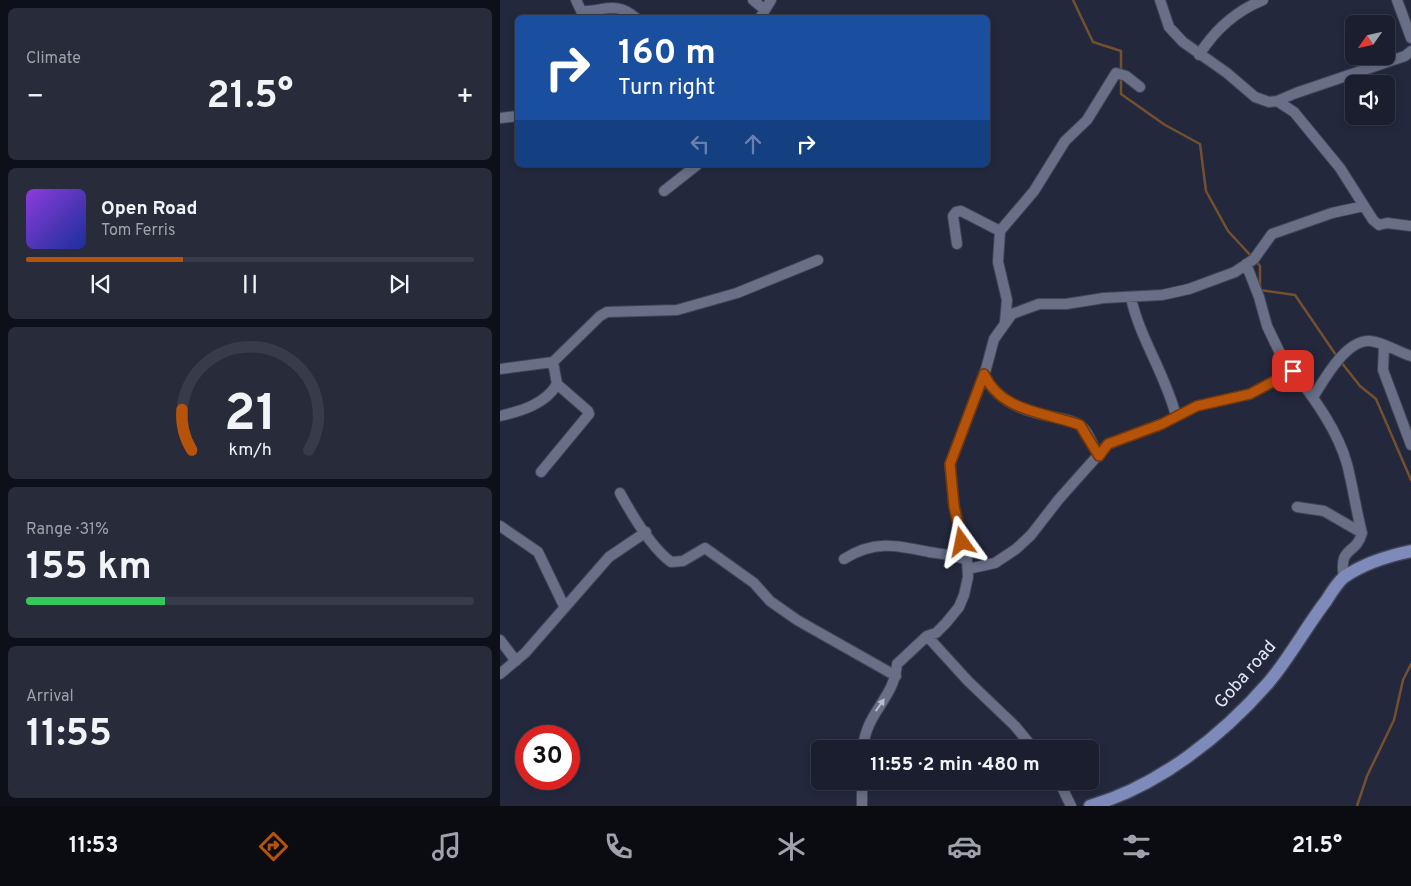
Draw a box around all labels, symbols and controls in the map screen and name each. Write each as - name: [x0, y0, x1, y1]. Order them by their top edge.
- north arrow: [1345, 15, 1395, 65]
- map controls: [1345, 15, 1395, 125]
- text: 160 m: [618, 32, 716, 76]
- icon: right: [535, 35, 600, 100]
- text: Climate: [26, 49, 81, 69]
- text: 21.5°: [207, 73, 293, 122]
- text: Turn right: [618, 75, 715, 102]
- button: sound: [1345, 75, 1395, 125]
- text: −: [26, 80, 44, 116]
- text: +: [456, 80, 474, 116]
- icon: left: [686, 130, 714, 158]
- icon: ahead: [739, 130, 767, 158]
- icon: right: [792, 130, 820, 158]
- text: Open Road: [101, 197, 197, 221]
- text: Tom Ferris: [101, 221, 175, 241]
- icon: previous: [87, 270, 115, 298]
- icon: pause: [236, 270, 264, 298]
- icon: next: [385, 270, 413, 298]
- pin: [1272, 350, 1314, 392]
- icon: arrive: [1279, 357, 1307, 385]
- text: 21: [224, 383, 276, 449]
- text: km/h: [228, 439, 272, 462]
- position arrow: [935, 515, 987, 567]
- text: Range · 31%: [26, 520, 109, 540]
- text: 155 km: [26, 544, 152, 593]
- street label: Goba road: [1210, 636, 1282, 714]
- text: Arrival: [26, 687, 74, 707]
- one-way arrow: [875, 698, 885, 711]
- text: 11:55: [26, 711, 112, 760]
- speed limit sign: 30: [515, 725, 580, 790]
- text: 11:55 · 2 min · 480 m: [870, 753, 1040, 777]
- icon: directions: [256, 829, 291, 864]
- icon: music: [429, 829, 464, 864]
- icon: phone: [601, 829, 636, 864]
- icon: climate: [774, 829, 809, 864]
- icon: car: [947, 829, 982, 864]
- icon: filters: [1119, 829, 1154, 864]
- text: 11:53: [69, 833, 118, 860]
- text: 21.5°: [1292, 833, 1342, 860]

